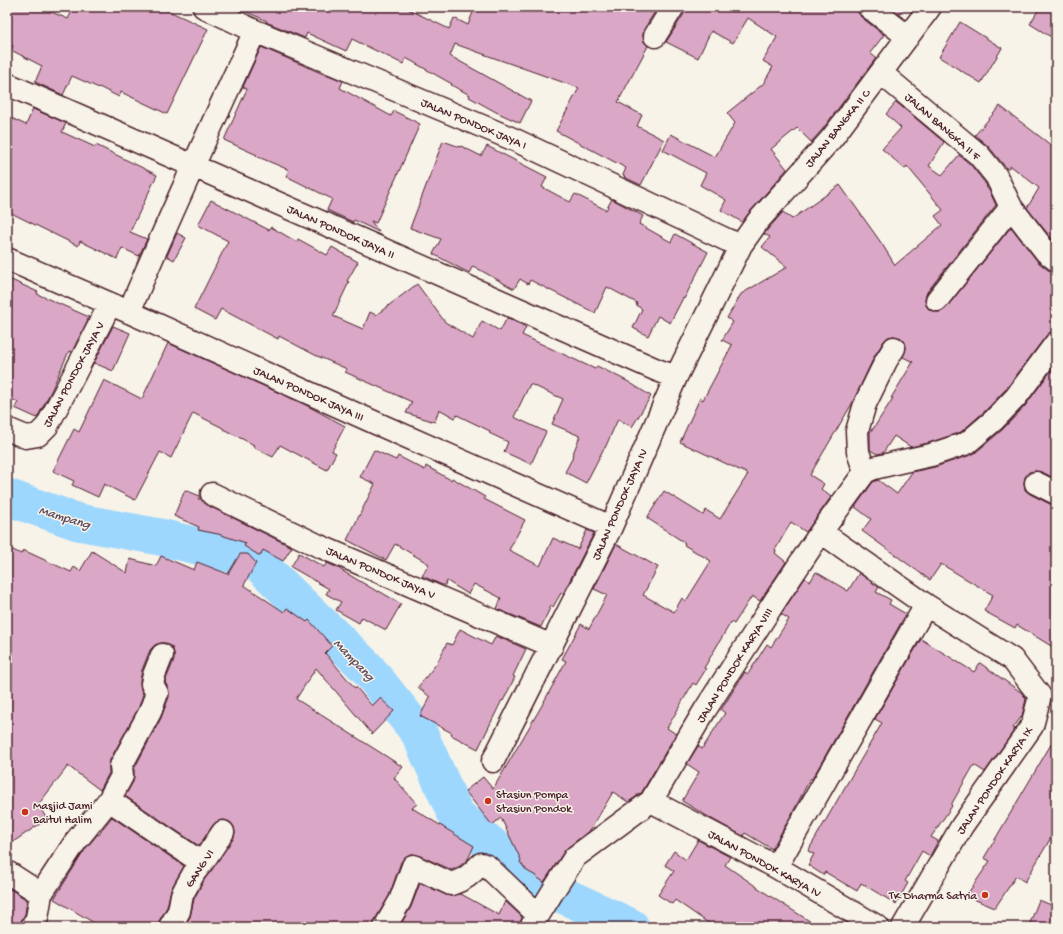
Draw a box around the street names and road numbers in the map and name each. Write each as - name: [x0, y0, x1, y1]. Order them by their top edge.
- street label: JALAN BANGKA II C: [803, 86, 875, 171]
- street label: JALAN BANGKA II F: [901, 91, 983, 165]
- street label: JALAN PONDOK JAYA I: [418, 96, 528, 154]
- street label: JALAN PONDOK JAYA II: [284, 203, 396, 263]
- street label: JALAN PONDOK JAYA V: [41, 320, 109, 430]
- street label: JALAN PONDOK JAYA III: [251, 364, 366, 426]
- street label: JALAN PONDOK JAYA IV: [590, 447, 652, 563]
- street label: JALAN PONDOK JAYA V: [323, 544, 437, 603]
- street label: JALAN PONDOK KARYA VIII: [695, 606, 777, 726]
- street label: JALAN PONDOK KARYA IX: [954, 724, 1037, 837]
- street label: JALAN PONDOK KARYA IV: [705, 828, 823, 902]
- street label: GANG VI: [183, 847, 218, 891]

